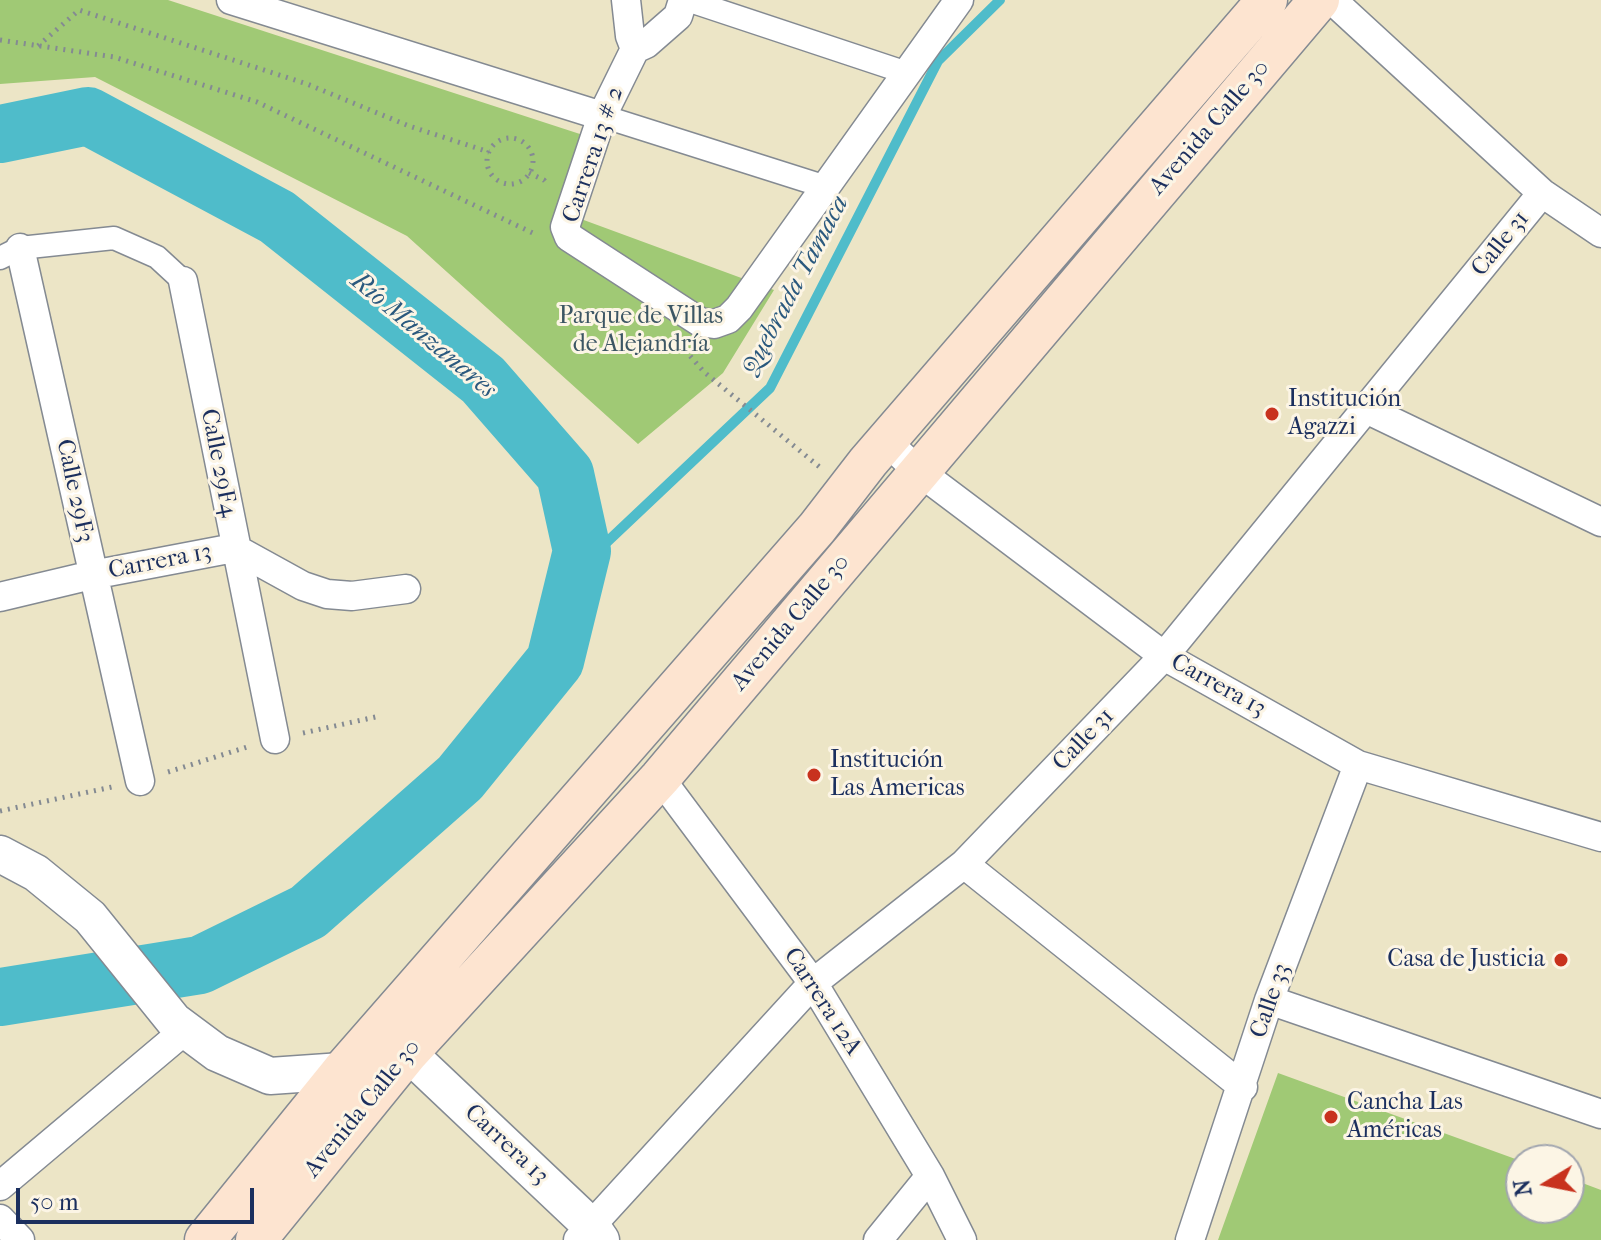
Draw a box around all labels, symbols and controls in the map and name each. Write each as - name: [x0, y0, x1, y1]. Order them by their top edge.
- street label: Avenida Calle 30: [1144, 55, 1276, 201]
- street label: Carrera 13 # 2: [557, 83, 631, 227]
- water label: Quebrada Tamaca: [736, 191, 856, 381]
- street label: Calle 31: [1466, 205, 1536, 283]
- water label: Río Manzanares: [344, 266, 502, 406]
- park label: Parque de Villas de Alejandría: [559, 303, 723, 359]
- place label: Institución Agazzi: [1288, 386, 1401, 442]
- marker: Institución Agazzi: [1263, 405, 1281, 423]
- street label: Calle 29F4: [193, 407, 243, 519]
- street label: Calle 29F3: [49, 437, 99, 545]
- street label: Carrera 13: [106, 538, 214, 586]
- street label: Avenida Calle 30: [726, 549, 856, 697]
- street label: Carrera 13: [1165, 648, 1271, 724]
- street label: Calle 31: [1047, 703, 1121, 777]
- place label: Institución Las Americas: [830, 747, 965, 803]
- marker: Institución Las Americas: [805, 766, 823, 784]
- street label: Carrera 12A: [777, 943, 867, 1061]
- place label: Casa de Justicia: [1387, 946, 1545, 974]
- marker: Casa de Justicia: [1552, 951, 1570, 969]
- street label: Calle 33: [1245, 960, 1297, 1042]
- street label: Avenida Calle 30: [299, 1034, 427, 1184]
- place label: Cancha Las Américas: [1347, 1089, 1463, 1145]
- street label: Carrera 13: [458, 1099, 554, 1191]
- marker: Cancha Las Américas: [1322, 1108, 1340, 1126]
- north arrow: [1505, 1144, 1585, 1224]
- scale bar: [20, 1172, 258, 1222]
- text: N: [1509, 1177, 1538, 1198]
- text: 50 m: [30, 1188, 79, 1216]

